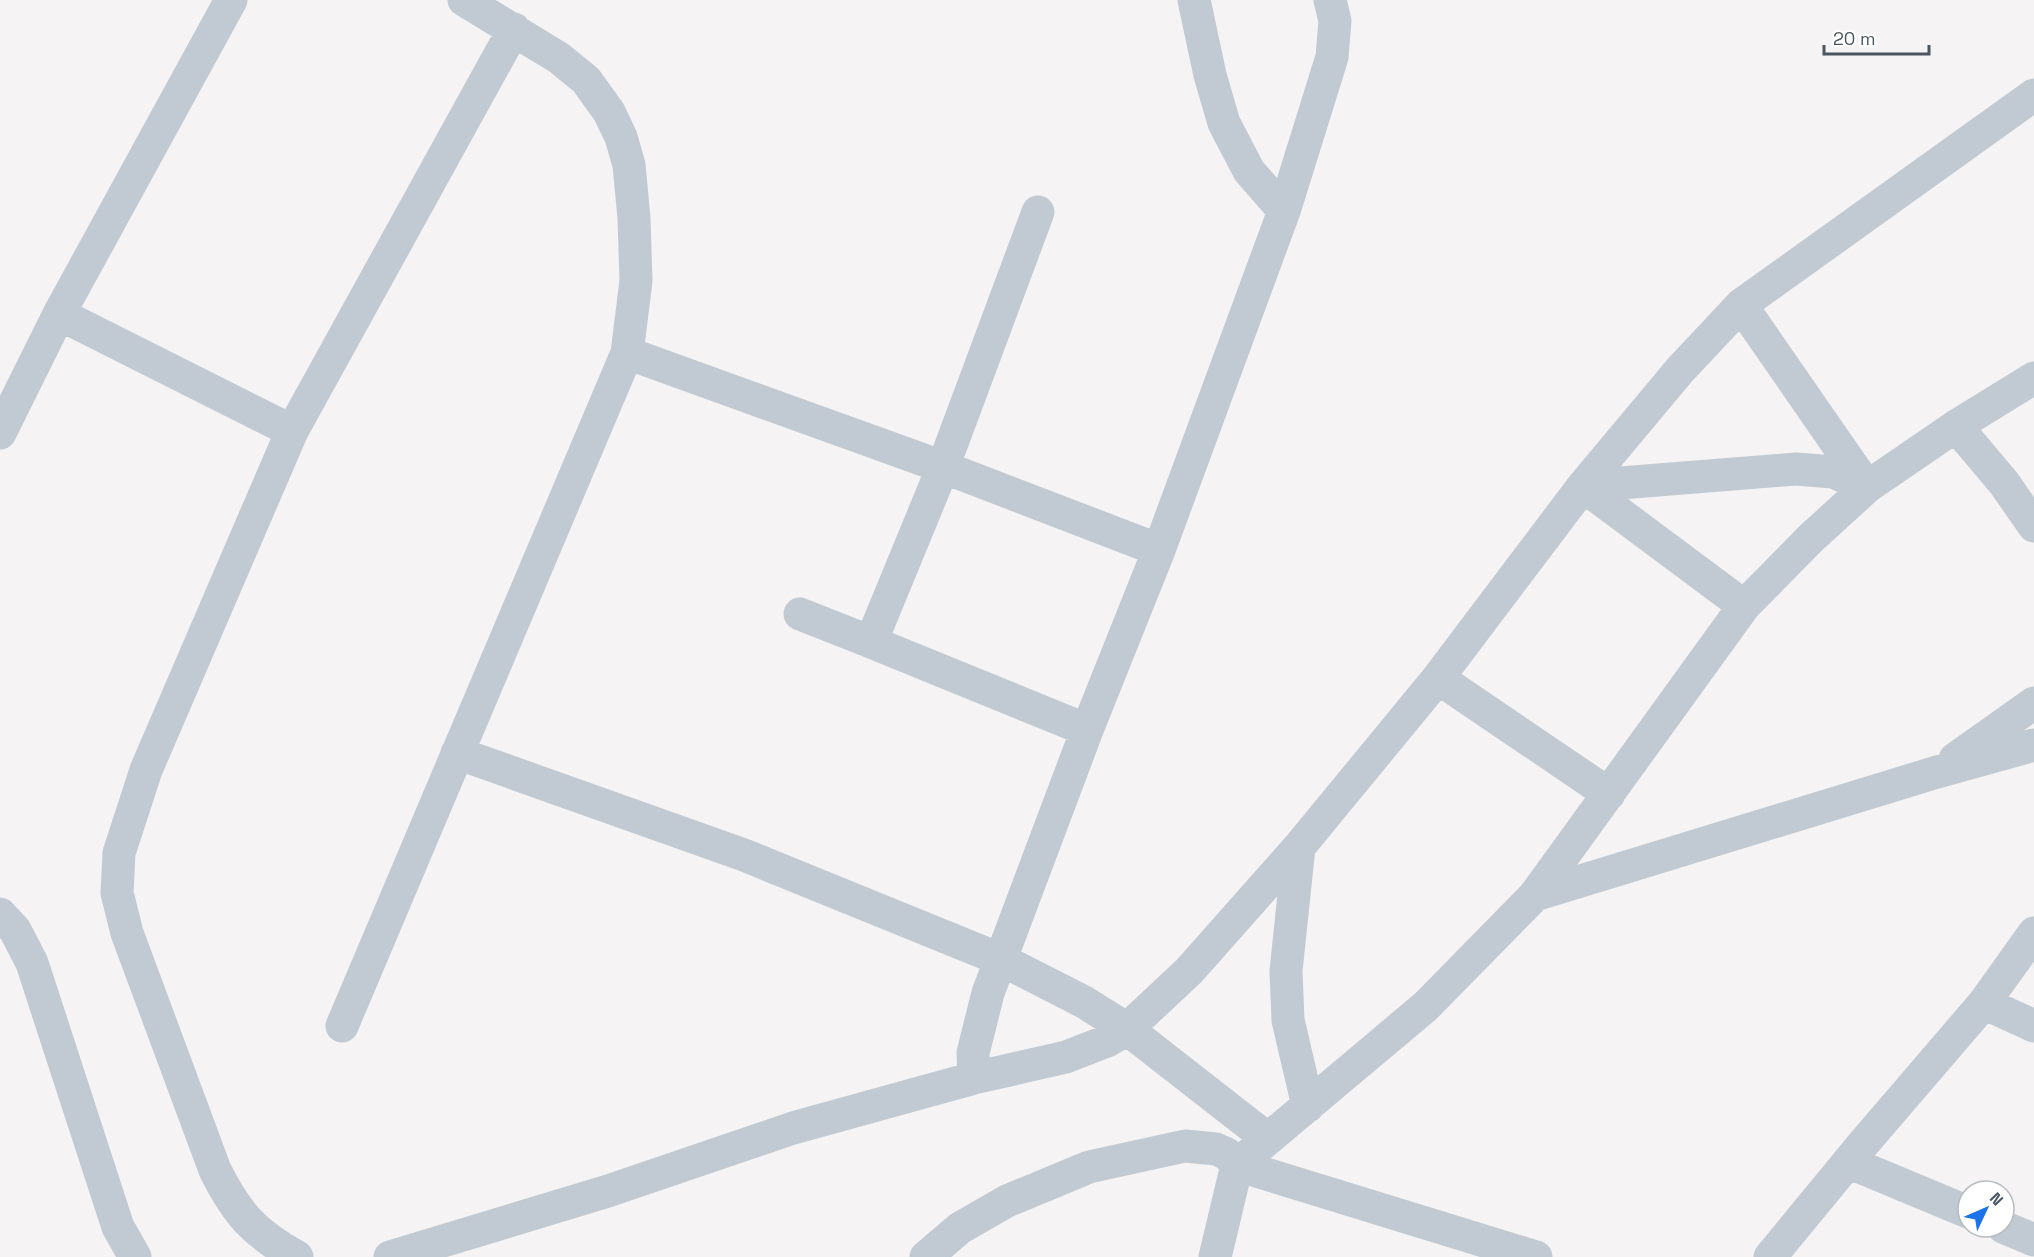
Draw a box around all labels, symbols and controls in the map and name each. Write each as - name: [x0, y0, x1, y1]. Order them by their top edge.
- scale bar: [1824, 18, 1929, 56]
- text: 20 m: [1833, 27, 1876, 50]
- north arrow: [1956, 1179, 2016, 1239]
- text: N: [1985, 1188, 2008, 1210]

